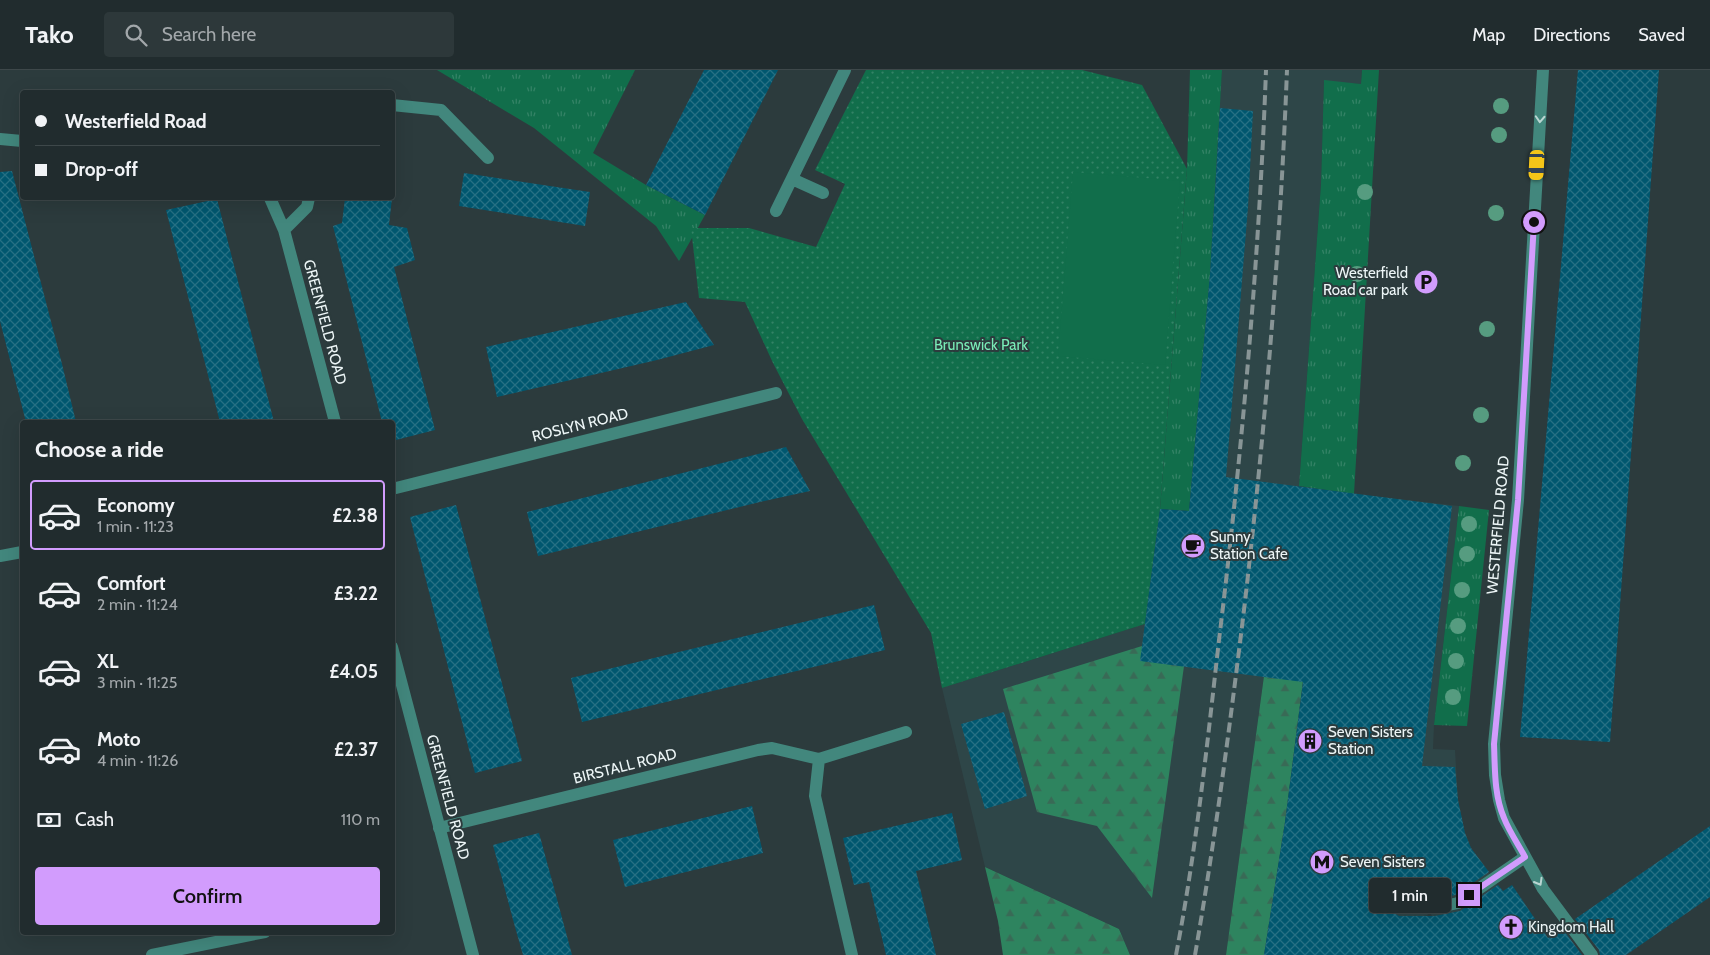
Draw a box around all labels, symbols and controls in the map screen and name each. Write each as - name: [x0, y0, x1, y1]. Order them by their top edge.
- search box: [104, 12, 454, 57]
- text: Tako: [25, 20, 74, 49]
- icon: search: [122, 21, 150, 49]
- text: Search here: [162, 23, 256, 46]
- text: Map: [1472, 24, 1505, 46]
- text: Directions: [1533, 24, 1610, 46]
- text: Saved: [1638, 24, 1685, 46]
- text: Westerfield Road: [65, 110, 207, 133]
- one-way arrow: [1535, 115, 1546, 123]
- car: [1528, 150, 1545, 180]
- text: Drop-off: [65, 158, 138, 181]
- route start: [1523, 211, 1545, 233]
- street label: GREENFIELD ROAD: [300, 258, 350, 387]
- place label: Westerfield Road car park: [1323, 264, 1408, 299]
- parking icon: Westerfield Road car park: [1413, 269, 1439, 295]
- park label: Brunswick Park: [934, 336, 1028, 354]
- street label: ROSLYN ROAD: [530, 404, 630, 446]
- text: Choose a ride: [35, 436, 164, 463]
- street label: WESTERFIELD ROAD: [1483, 455, 1513, 595]
- icon: car: [37, 493, 82, 538]
- text: Economy: [97, 494, 175, 517]
- text: £2.38: [332, 504, 378, 527]
- text: 1 min · 11:23: [97, 517, 174, 536]
- place label: Sunny Station Cafe: [1210, 528, 1288, 563]
- cafe icon: Sunny Station Cafe: [1180, 533, 1206, 559]
- icon: car: [37, 571, 82, 616]
- text: Comfort: [97, 572, 166, 595]
- text: £3.22: [334, 582, 378, 605]
- text: 2 min · 11:24: [97, 595, 178, 614]
- icon: car: [37, 649, 82, 694]
- text: XL: [97, 650, 118, 673]
- text: £4.05: [329, 660, 378, 683]
- text: 3 min · 11:25: [97, 673, 177, 692]
- place label: Seven Sisters Station: [1328, 723, 1413, 758]
- icon: car: [37, 727, 82, 772]
- text: Moto: [97, 728, 141, 751]
- building icon: Seven Sisters Station: [1297, 728, 1323, 754]
- street label: GREENFIELD ROAD: [423, 733, 473, 862]
- text: £2.37: [334, 738, 378, 761]
- street label: BIRSTALL ROAD: [571, 744, 679, 788]
- text: 4 min · 11:26: [97, 751, 178, 770]
- icon: cash: [35, 806, 63, 834]
- text: Cash: [75, 808, 114, 831]
- text: 110 m: [341, 810, 380, 829]
- metro station icon: Seven Sisters: [1309, 849, 1335, 875]
- place label: Seven Sisters: [1340, 853, 1425, 871]
- button: Confirm: [35, 867, 380, 925]
- one-way arrow: [1533, 876, 1543, 885]
- callout: 1 min: [1369, 878, 1452, 912]
- route end: [1458, 884, 1480, 906]
- text: 1 min: [1392, 886, 1428, 905]
- church icon: Kingdom Hall: [1498, 914, 1524, 940]
- place label: Kingdom Hall: [1528, 918, 1614, 936]

